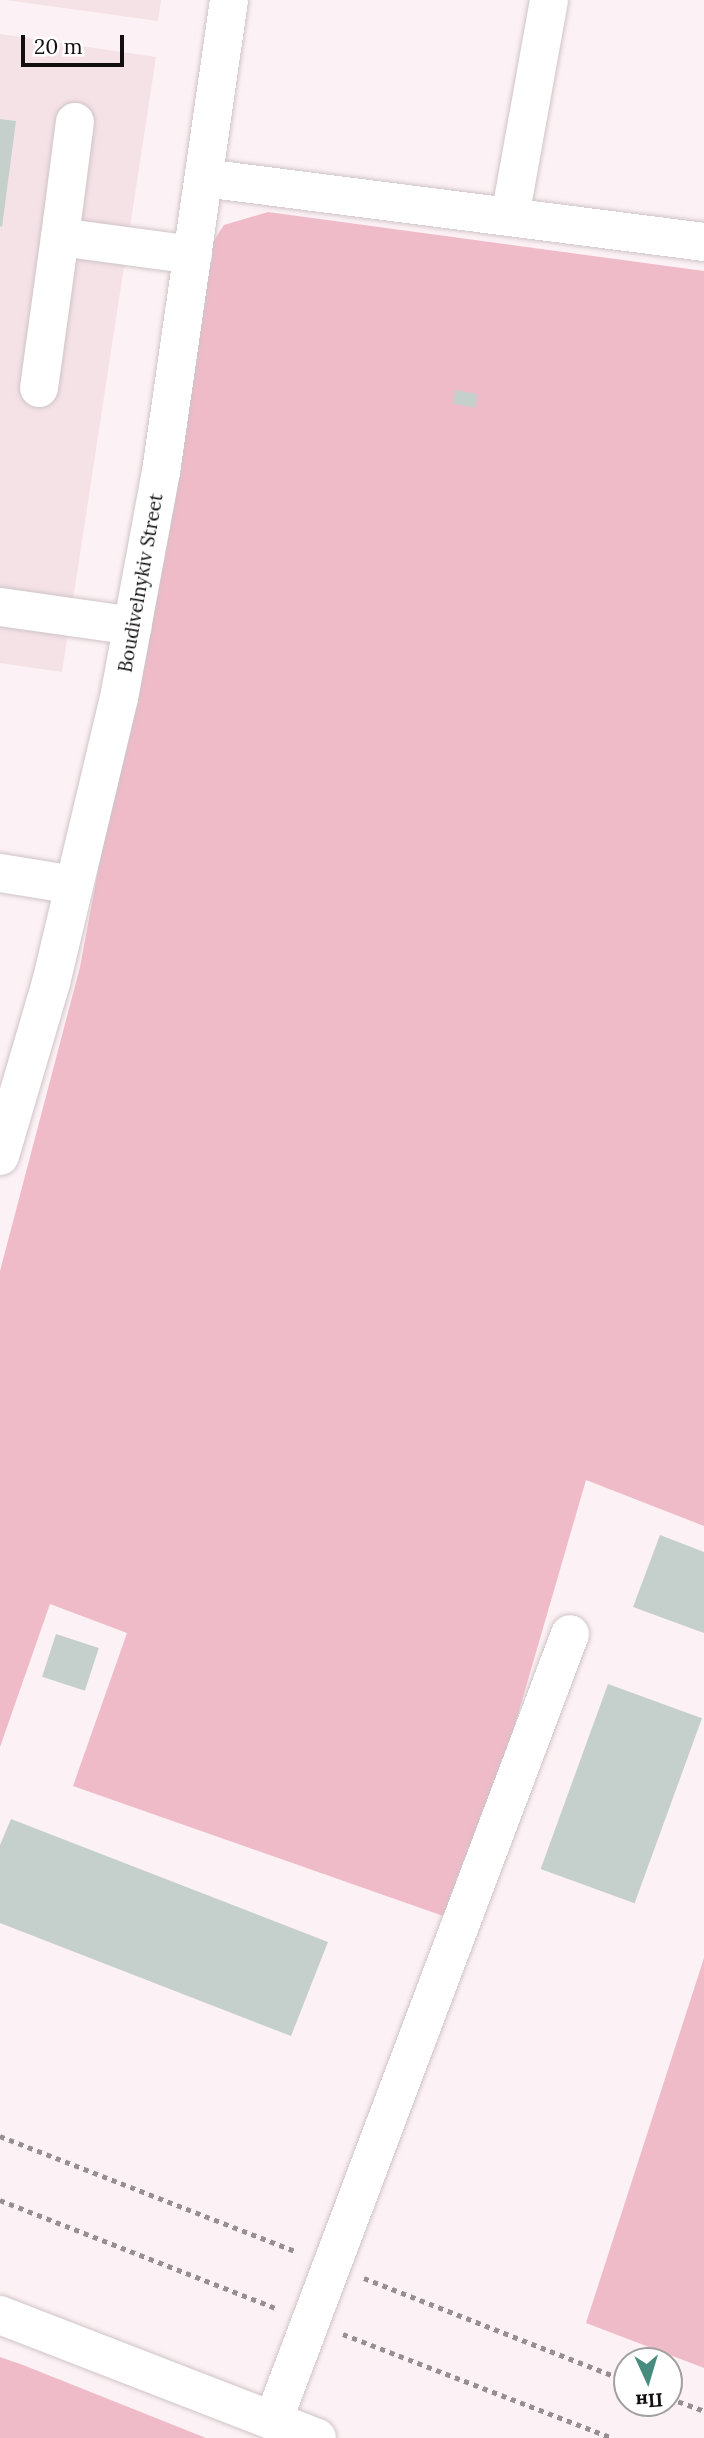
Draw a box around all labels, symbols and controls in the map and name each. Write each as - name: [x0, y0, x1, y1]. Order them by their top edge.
- scale bar: [24, 21, 128, 65]
- text: 20 m: [34, 33, 83, 60]
- street label: Boudivelnykiv Street: [114, 492, 168, 674]
- north arrow: [613, 2347, 683, 2417]
- text: Пн: [635, 2388, 664, 2414]

